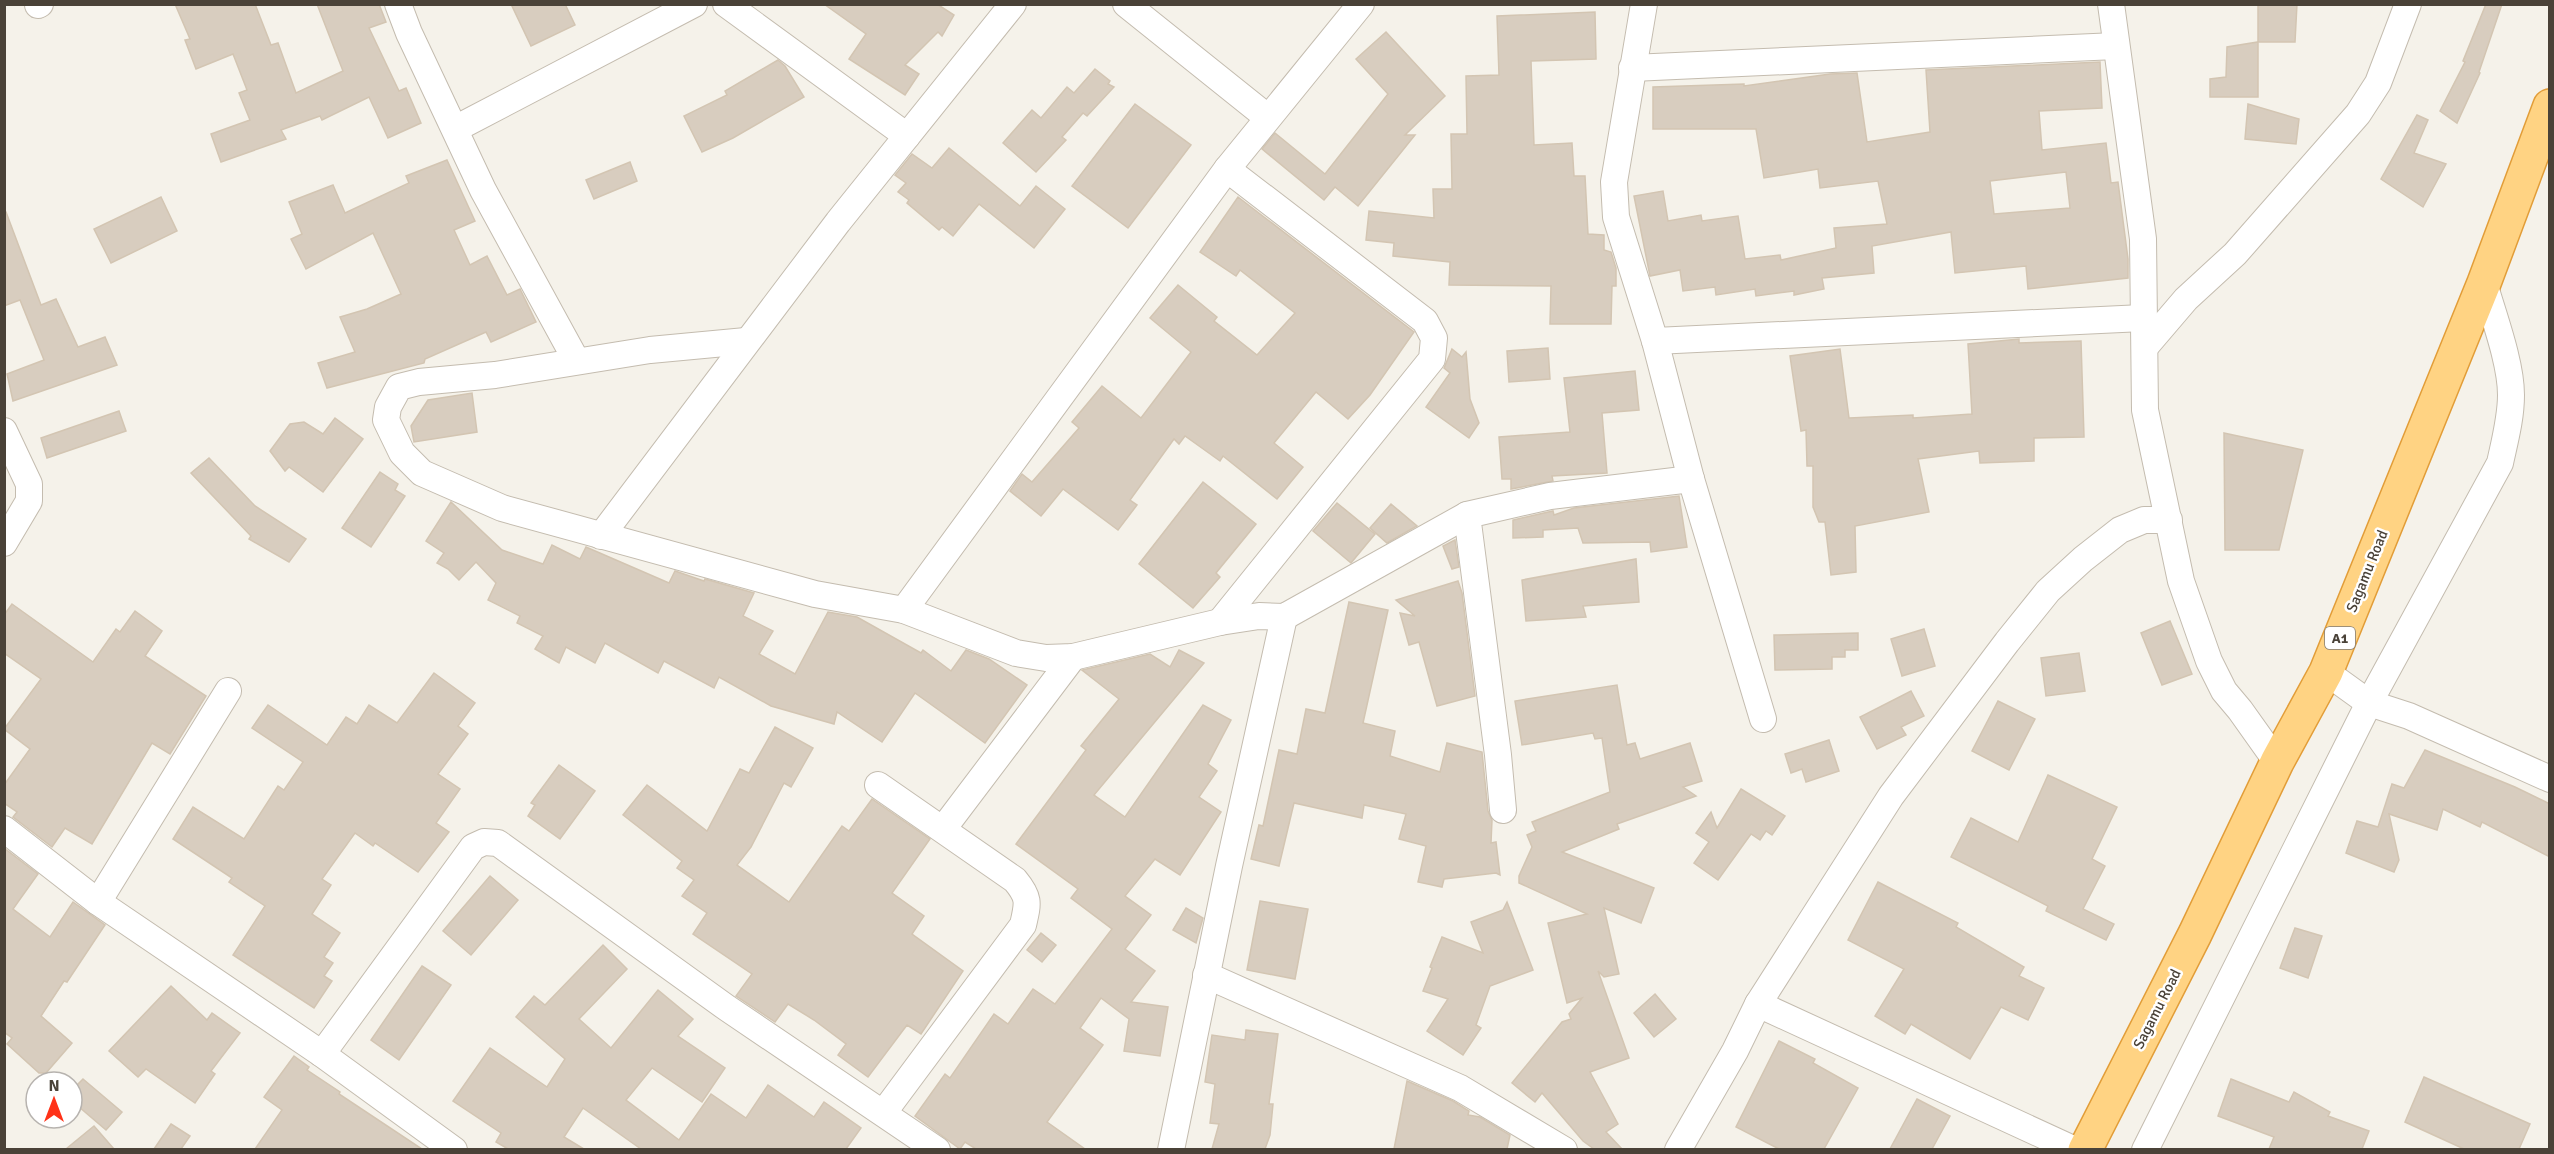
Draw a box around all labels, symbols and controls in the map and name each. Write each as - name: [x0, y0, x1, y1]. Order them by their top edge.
- street label: Sagamu Road: [2342, 527, 2392, 615]
- road number: A1: [2325, 627, 2355, 649]
- street label: Sagamu Road: [2129, 966, 2185, 1052]
- north arrow: [24, 1070, 84, 1130]
- text: N: [48, 1076, 60, 1096]

